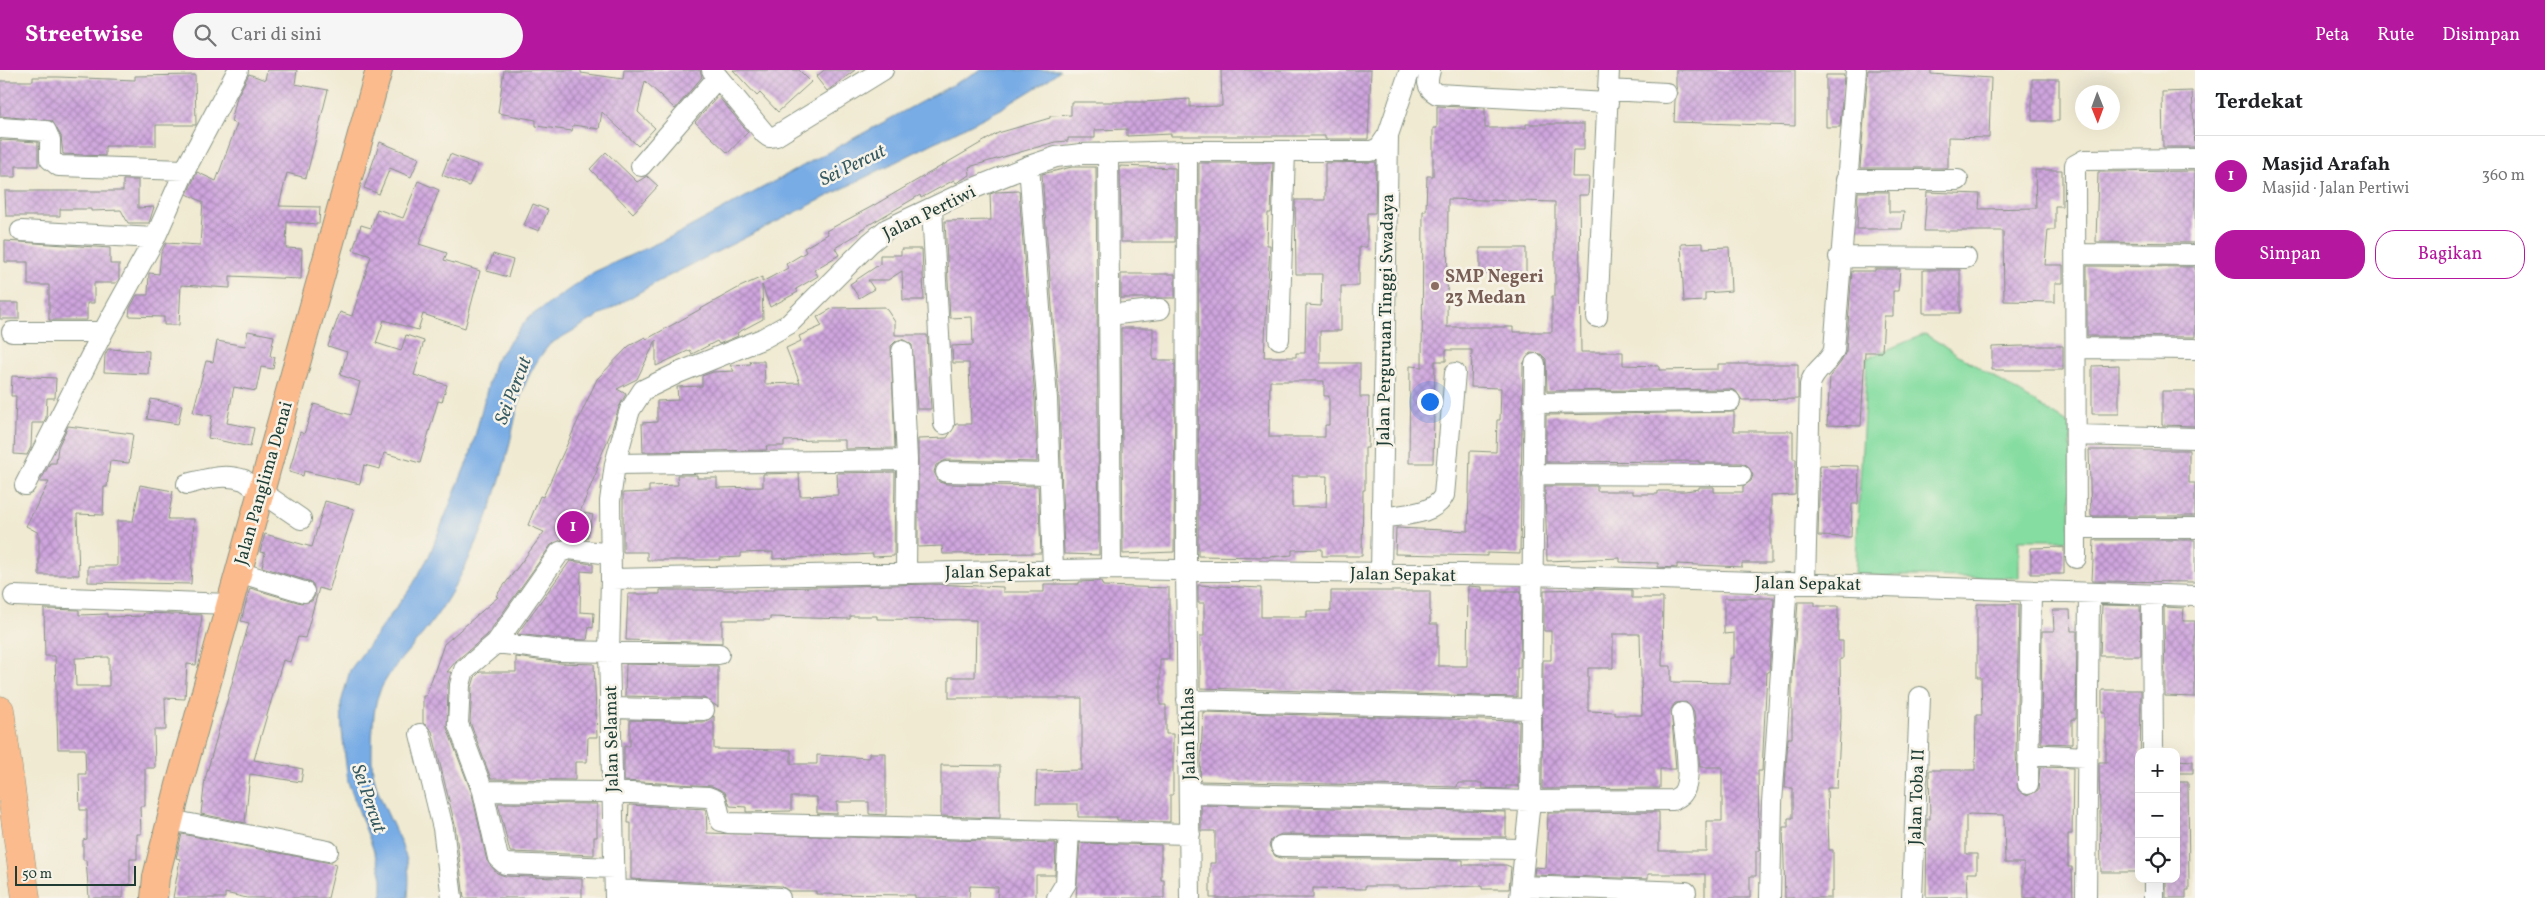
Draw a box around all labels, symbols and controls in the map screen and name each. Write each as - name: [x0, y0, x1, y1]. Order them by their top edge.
- search box: [173, 13, 523, 58]
- text: Streetwise: [25, 18, 143, 52]
- icon: search: [191, 21, 219, 49]
- text: Cari di sini: [231, 22, 322, 48]
- text: Peta: [2315, 23, 2349, 48]
- text: Rute: [2377, 23, 2414, 48]
- text: Disimpan: [2442, 23, 2520, 48]
- north arrow: [2075, 85, 2120, 130]
- text: Terdekat: [2215, 88, 2303, 117]
- water label: Sei Percut: [815, 138, 891, 193]
- text: Masjid Arafah: [2262, 152, 2390, 178]
- text: 1: [2228, 165, 2234, 187]
- text: 360 m: [2482, 165, 2525, 187]
- text: Masjid · Jalan Pertiwi: [2262, 178, 2409, 200]
- street label: Jalan Pertiwi: [879, 180, 980, 247]
- street label: Jalan Perguruan Tinggi Swadaya: [1372, 193, 1401, 447]
- button: Simpan: [2215, 230, 2365, 279]
- button: Bagikan: [2375, 230, 2525, 279]
- place label: SMP Negeri 23 Medan: [1445, 265, 1544, 311]
- marker: SMP Negeri 23 Medan: [1429, 280, 1441, 292]
- water label: Sei Percut: [489, 352, 539, 428]
- your location: [1417, 389, 1443, 415]
- street label: Jalan Panglima Denai: [229, 399, 300, 568]
- pin: 1: [557, 508, 589, 546]
- street label: Jalan Sepakat: [945, 559, 1051, 586]
- street label: Jalan Sepakat: [1350, 562, 1456, 589]
- street label: Jalan Sepakat: [1755, 571, 1861, 598]
- street label: Jalan Selamat: [599, 685, 626, 793]
- street label: Jalan Ikhlas: [1176, 687, 1203, 780]
- street label: Jalan Toba II: [1903, 748, 1932, 846]
- map controls: [2135, 748, 2180, 883]
- button: +: [2135, 748, 2180, 793]
- water label: Sei Percut: [344, 761, 392, 837]
- button: −: [2135, 793, 2180, 838]
- button: locate: [2135, 838, 2180, 883]
- scale bar: [15, 863, 136, 886]
- text: 50 m: [22, 865, 52, 884]

